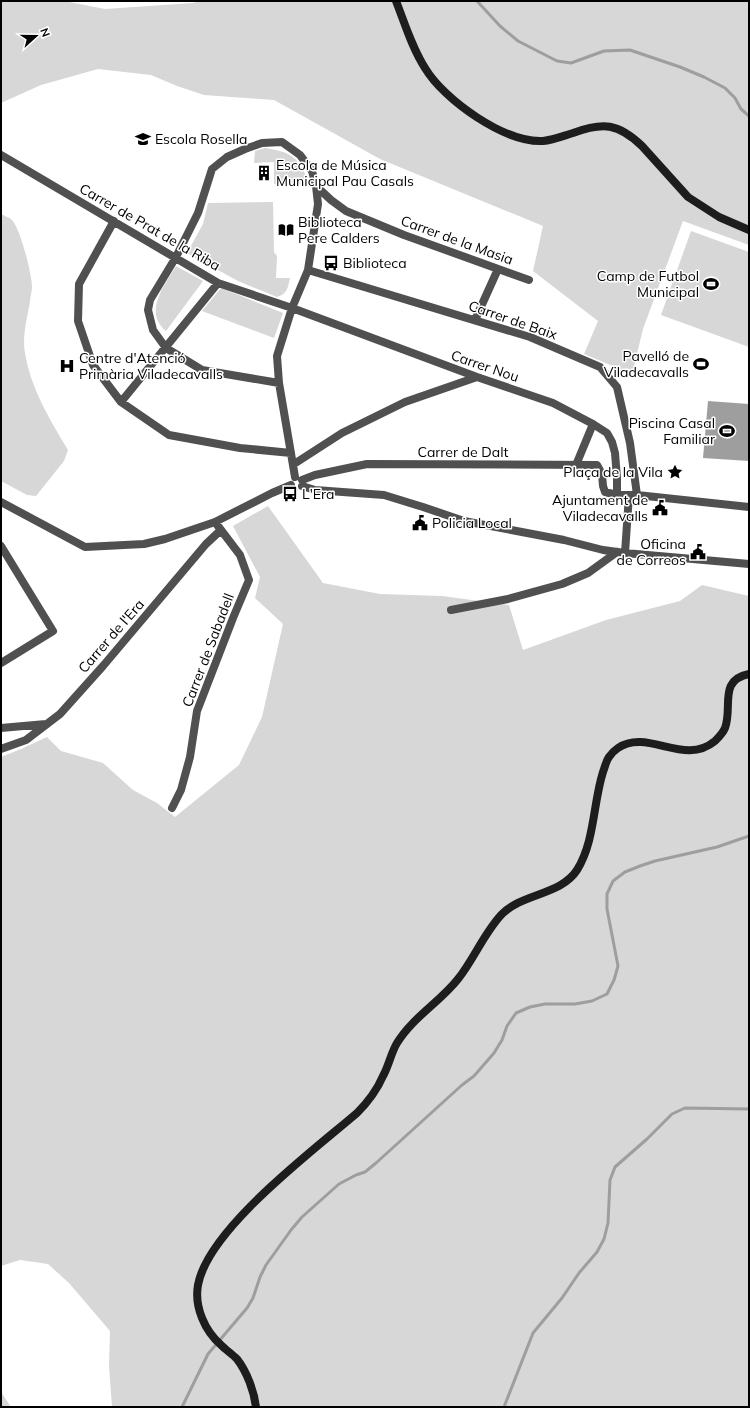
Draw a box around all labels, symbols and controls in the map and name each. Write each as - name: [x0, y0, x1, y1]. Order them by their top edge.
- north arrow: [16, 16, 56, 56]
- text: N: [37, 26, 53, 39]
- school or university icon: Escola Rosella: [134, 130, 152, 148]
- place label: Escola Rosella: [155, 130, 247, 148]
- place label: Escola de Música Municipal Pau Casals: [276, 156, 414, 190]
- building icon: Escola de Música Municipal Pau Casals: [255, 164, 273, 182]
- street label: Carrer de Prat de la Riba: [76, 179, 224, 275]
- street label: Carrer de la Masia: [398, 211, 516, 269]
- place label: Biblioteca Pere Calders: [298, 213, 380, 247]
- library icon: Biblioteca Pere Calders: [277, 221, 295, 239]
- bus stop icon: Biblioteca: [322, 254, 340, 272]
- place label: Biblioteca: [343, 254, 407, 272]
- place label: Camp de Futbol Municipal: [597, 267, 699, 301]
- sports icon: Camp de Futbol Municipal: [702, 275, 720, 293]
- street label: Carrer de Baix: [466, 296, 560, 344]
- street label: Carrer Nou: [449, 346, 521, 386]
- place label: Pavelló de Viladecavalls: [604, 347, 689, 381]
- place label: Centre d'Atenció Primària Viladecavalls: [79, 349, 223, 383]
- sports icon: Pavelló de Viladecavalls: [692, 355, 710, 373]
- hospital icon: Centre d'Atenció Primària Viladecavalls: [58, 357, 76, 375]
- place label: Piscina Casal Familiar: [629, 414, 716, 448]
- sports icon: Piscina Casal Familiar: [718, 422, 736, 440]
- street label: Carrer de Dalt: [418, 443, 509, 461]
- place label: Plaça de la Vila: [563, 463, 663, 481]
- place icon: Plaça de la Vila: [666, 463, 684, 481]
- bus stop icon: L'Era: [281, 485, 299, 503]
- place label: L'Era: [302, 485, 334, 503]
- place label: Ajuntament de Viladecavalls: [552, 491, 648, 525]
- public building icon: Ajuntament de Viladecavalls: [651, 499, 669, 517]
- public building icon: Policia Local: [411, 514, 429, 532]
- place label: Policia Local: [432, 514, 512, 532]
- place label: Oficina de Correos: [617, 535, 686, 569]
- public building icon: Oficina de Correos: [689, 543, 707, 561]
- street label: Carrer de Sabadell: [178, 591, 238, 709]
- street label: Carrer de l'Era: [74, 595, 148, 677]

